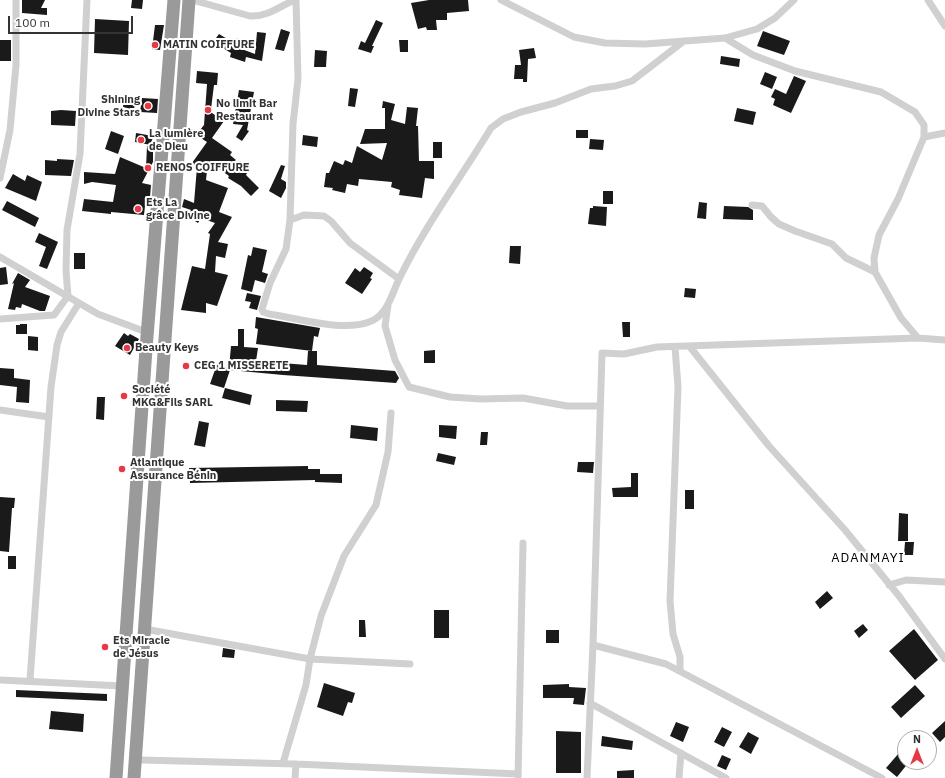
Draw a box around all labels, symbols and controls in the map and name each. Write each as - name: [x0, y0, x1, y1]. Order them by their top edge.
- scale bar: [10, 8, 135, 34]
- text: 100 m: [15, 15, 50, 30]
- place label: MATIN COIFFURE: [163, 38, 255, 52]
- marker: MATIN COIFFURE: [150, 40, 160, 50]
- place label: Shining Divine Stars: [78, 93, 140, 119]
- place label: No limit Bar Restaurant: [216, 97, 277, 123]
- marker: Shining Divine Stars: [143, 101, 153, 111]
- marker: No limit Bar Restaurant: [203, 105, 213, 115]
- place label: La lumière de Dieu: [149, 127, 203, 153]
- marker: La lumière de Dieu: [136, 135, 146, 145]
- place label: RENOS COIFFURE: [156, 161, 250, 175]
- marker: RENOS COIFFURE: [143, 163, 153, 173]
- place label: Ets La grâce Divine: [146, 196, 210, 222]
- marker: Ets La grâce Divine: [133, 204, 143, 214]
- place label: Beauty Keys: [135, 341, 199, 355]
- marker: Beauty Keys: [122, 343, 132, 353]
- place label: CEG 1 MISSERETE: [194, 359, 289, 373]
- marker: CEG 1 MISSERETE: [181, 361, 191, 371]
- place label: Société MKG&Fils SARL: [132, 383, 213, 409]
- marker: Société MKG&Fils SARL: [119, 391, 129, 401]
- place label: Atlantique Assurance Bénin: [130, 456, 216, 482]
- marker: Atlantique Assurance Bénin: [117, 464, 127, 474]
- district label: ADANMAYI: [831, 550, 905, 566]
- place label: Ets Miracle de Jésus: [113, 634, 170, 660]
- marker: Ets Miracle de Jésus: [100, 642, 110, 652]
- north arrow: [897, 730, 937, 770]
- text: N: [913, 732, 921, 746]

